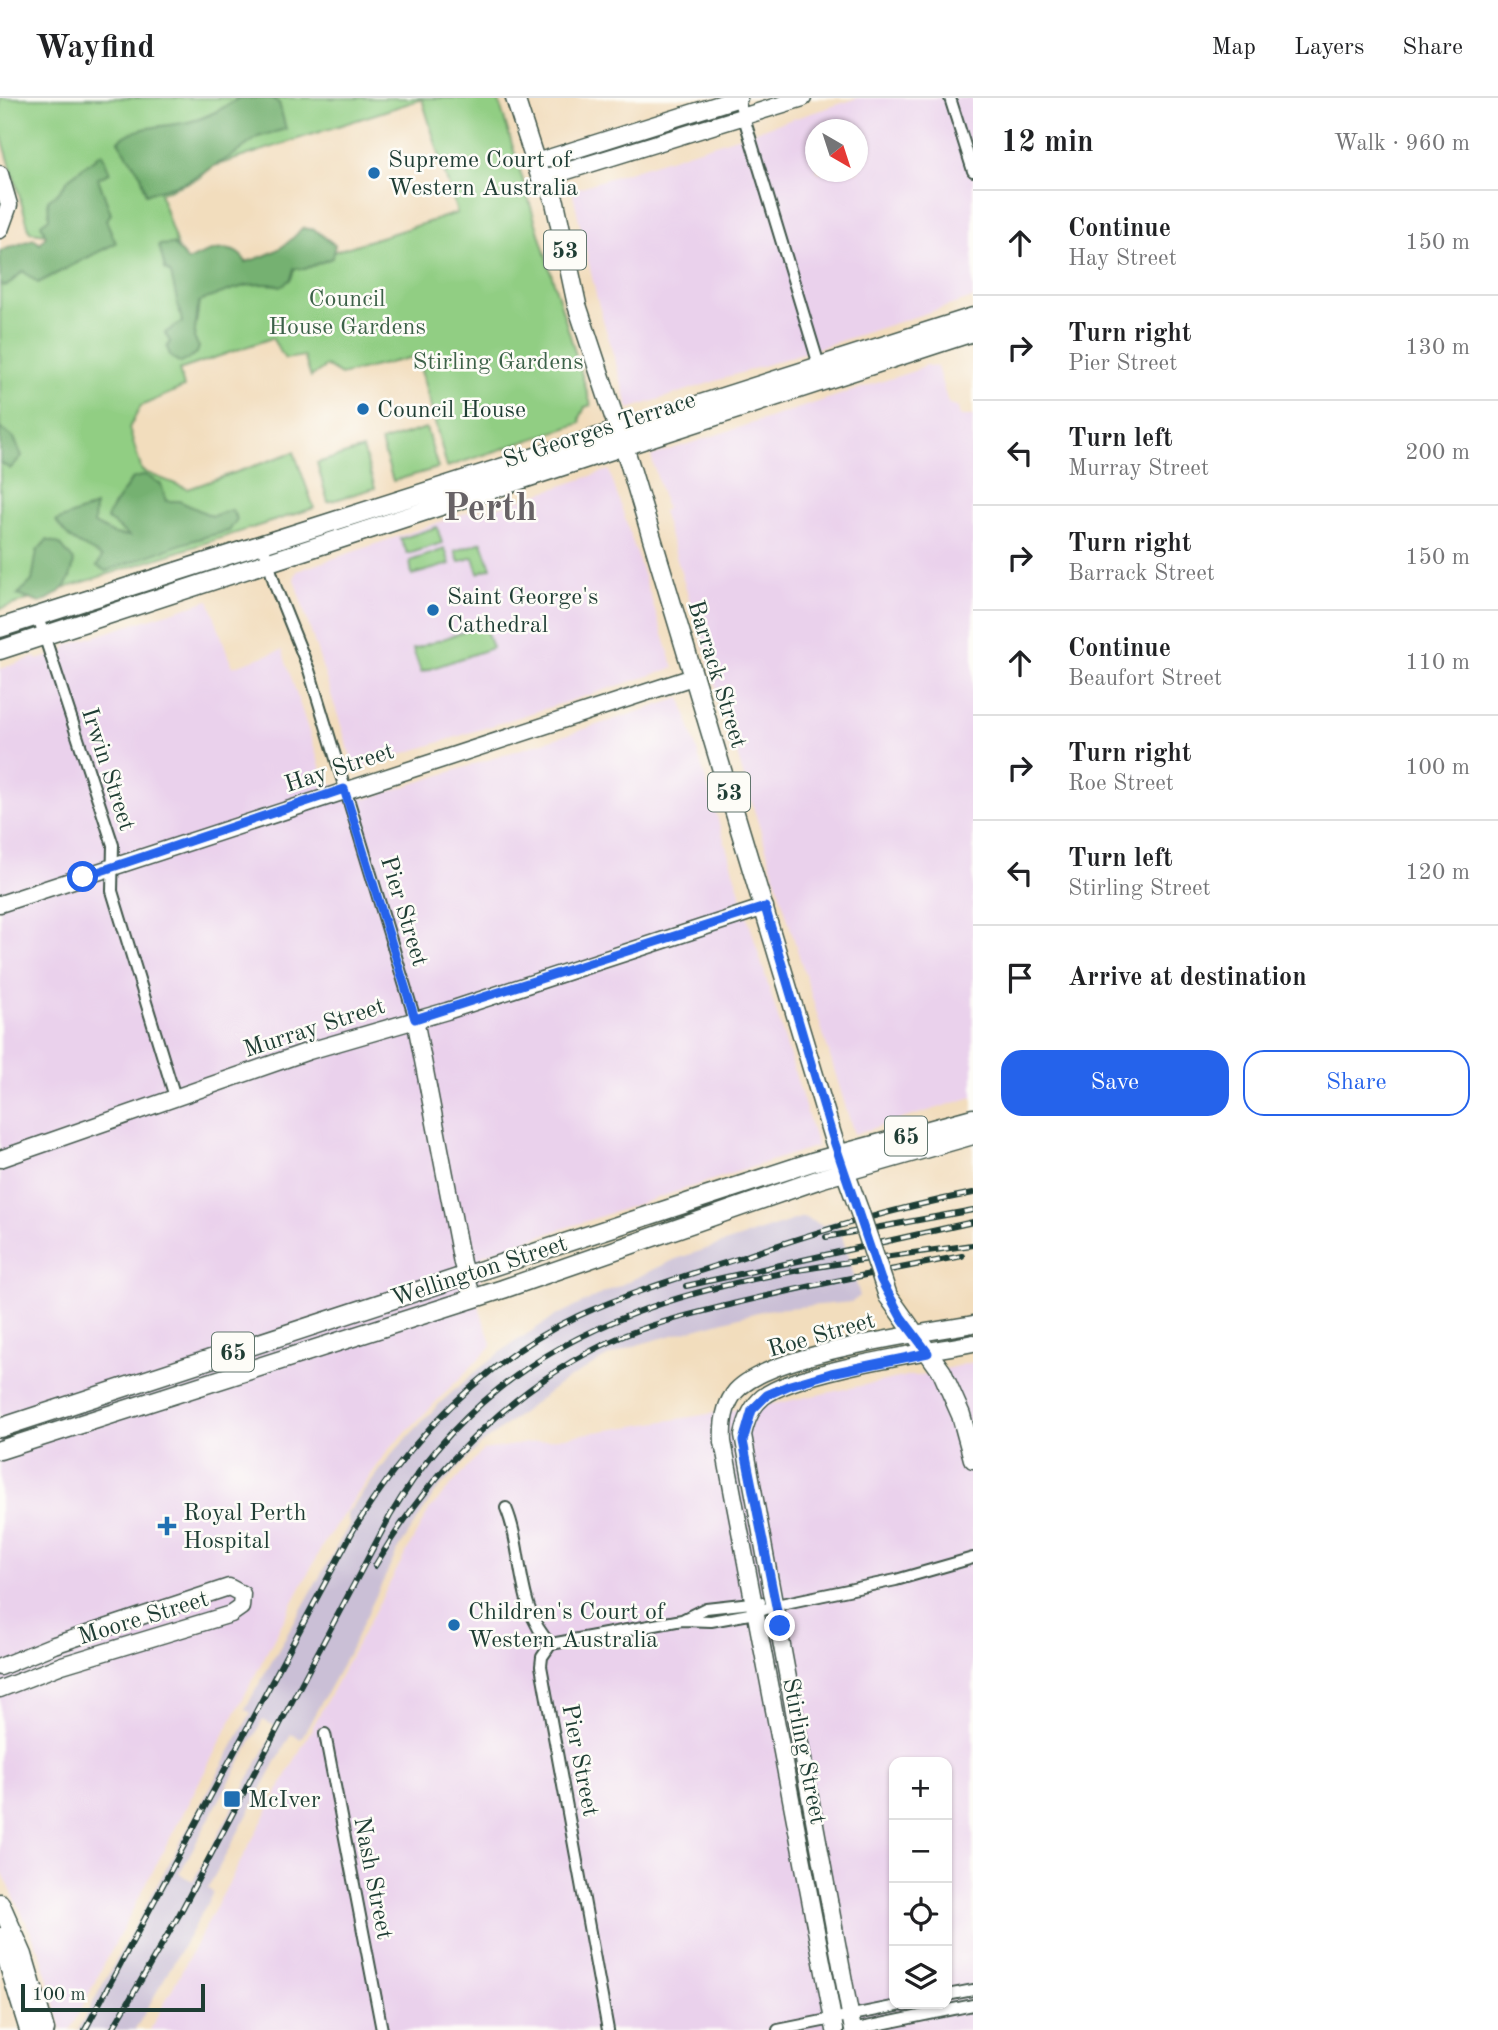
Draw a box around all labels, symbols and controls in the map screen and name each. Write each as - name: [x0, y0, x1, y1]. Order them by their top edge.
- text: Wayfind: [35, 32, 155, 65]
- text: Map: [1212, 36, 1256, 60]
- text: Layers: [1294, 36, 1364, 60]
- text: Share: [1402, 36, 1463, 60]
- north arrow: [805, 119, 868, 182]
- text: 12 min: [1001, 128, 1094, 158]
- text: Walk · 960 m: [1334, 132, 1470, 155]
- place label: Supreme Court of Western Australia: [388, 149, 578, 201]
- marker: Supreme Court of Western Australia: [366, 165, 382, 181]
- text: Continue: [1068, 216, 1171, 242]
- icon: ahead: [1001, 224, 1039, 262]
- road number: 53: [544, 230, 586, 270]
- text: 150 m: [1405, 231, 1470, 254]
- text: Hay Street: [1068, 247, 1177, 270]
- park label: Council House Gardens: [268, 288, 426, 340]
- text: Turn right: [1068, 321, 1191, 347]
- icon: right: [1001, 329, 1039, 367]
- text: 130 m: [1405, 336, 1470, 359]
- park label: Stirling Gardens: [412, 351, 584, 375]
- text: Pier Street: [1068, 352, 1177, 375]
- street label: St Georges Terrace: [500, 388, 699, 473]
- place label: Council House: [377, 399, 526, 423]
- marker: Council House: [355, 401, 371, 417]
- text: Turn left: [1068, 426, 1173, 452]
- icon: left: [1001, 434, 1039, 472]
- text: 200 m: [1405, 441, 1470, 464]
- text: Murray Street: [1068, 457, 1209, 480]
- district label: Perth: [443, 491, 537, 529]
- text: Turn right: [1068, 531, 1191, 557]
- icon: right: [1001, 539, 1039, 577]
- text: 150 m: [1405, 546, 1470, 569]
- text: Barrack Street: [1068, 562, 1215, 585]
- place label: Saint George's Cathedral: [447, 586, 599, 638]
- street label: Barrack Street: [682, 598, 750, 751]
- marker: Saint George's Cathedral: [425, 602, 441, 618]
- text: Continue: [1068, 636, 1171, 662]
- icon: ahead: [1001, 644, 1039, 682]
- text: 110 m: [1405, 651, 1470, 674]
- text: Beaufort Street: [1068, 667, 1222, 690]
- street label: Irwin Street: [76, 705, 138, 834]
- street label: Hay Street: [282, 740, 397, 798]
- text: Turn right: [1068, 741, 1191, 767]
- icon: right: [1001, 749, 1039, 787]
- text: 100 m: [1405, 756, 1470, 779]
- road number: 53: [708, 772, 750, 812]
- text: Roe Street: [1068, 772, 1174, 795]
- text: Turn left: [1068, 846, 1173, 872]
- street label: Pier Street: [375, 854, 431, 970]
- icon: left: [1001, 854, 1039, 892]
- route start: [67, 861, 98, 892]
- text: 120 m: [1405, 861, 1470, 884]
- text: Stirling Street: [1068, 877, 1211, 900]
- icon: arrive: [1001, 959, 1039, 997]
- text: Arrive at destination: [1068, 965, 1307, 991]
- street label: Murray Street: [241, 995, 388, 1063]
- button: Save: [1001, 1050, 1229, 1116]
- button: Share: [1243, 1050, 1470, 1116]
- road number: 65: [885, 1116, 927, 1156]
- street label: Wellington Street: [389, 1232, 570, 1312]
- street label: Roe Street: [765, 1309, 878, 1363]
- road number: 65: [212, 1332, 254, 1372]
- place label: Royal Perth Hospital: [183, 1502, 307, 1554]
- marker: Royal Perth Hospital: [157, 1516, 177, 1536]
- street label: Moore Street: [75, 1588, 212, 1650]
- place label: Children's Court of Western Australia: [468, 1601, 666, 1653]
- route end: [764, 1610, 795, 1641]
- marker: Children's Court of Western Australia: [446, 1617, 462, 1633]
- street label: Stirling Street: [777, 1676, 829, 1827]
- street label: Pier Street: [556, 1702, 602, 1819]
- map controls: [889, 1757, 952, 2009]
- button: +: [889, 1757, 952, 1820]
- marker: McIver: [222, 1789, 242, 1809]
- place label: McIver: [248, 1789, 321, 1813]
- street label: Nash Street: [348, 1815, 396, 1942]
- button: −: [889, 1820, 952, 1883]
- button: locate: [889, 1883, 952, 1946]
- button: layers: [889, 1946, 952, 2009]
- scale bar: [21, 1981, 205, 2013]
- text: 100 m: [32, 1986, 85, 2005]

